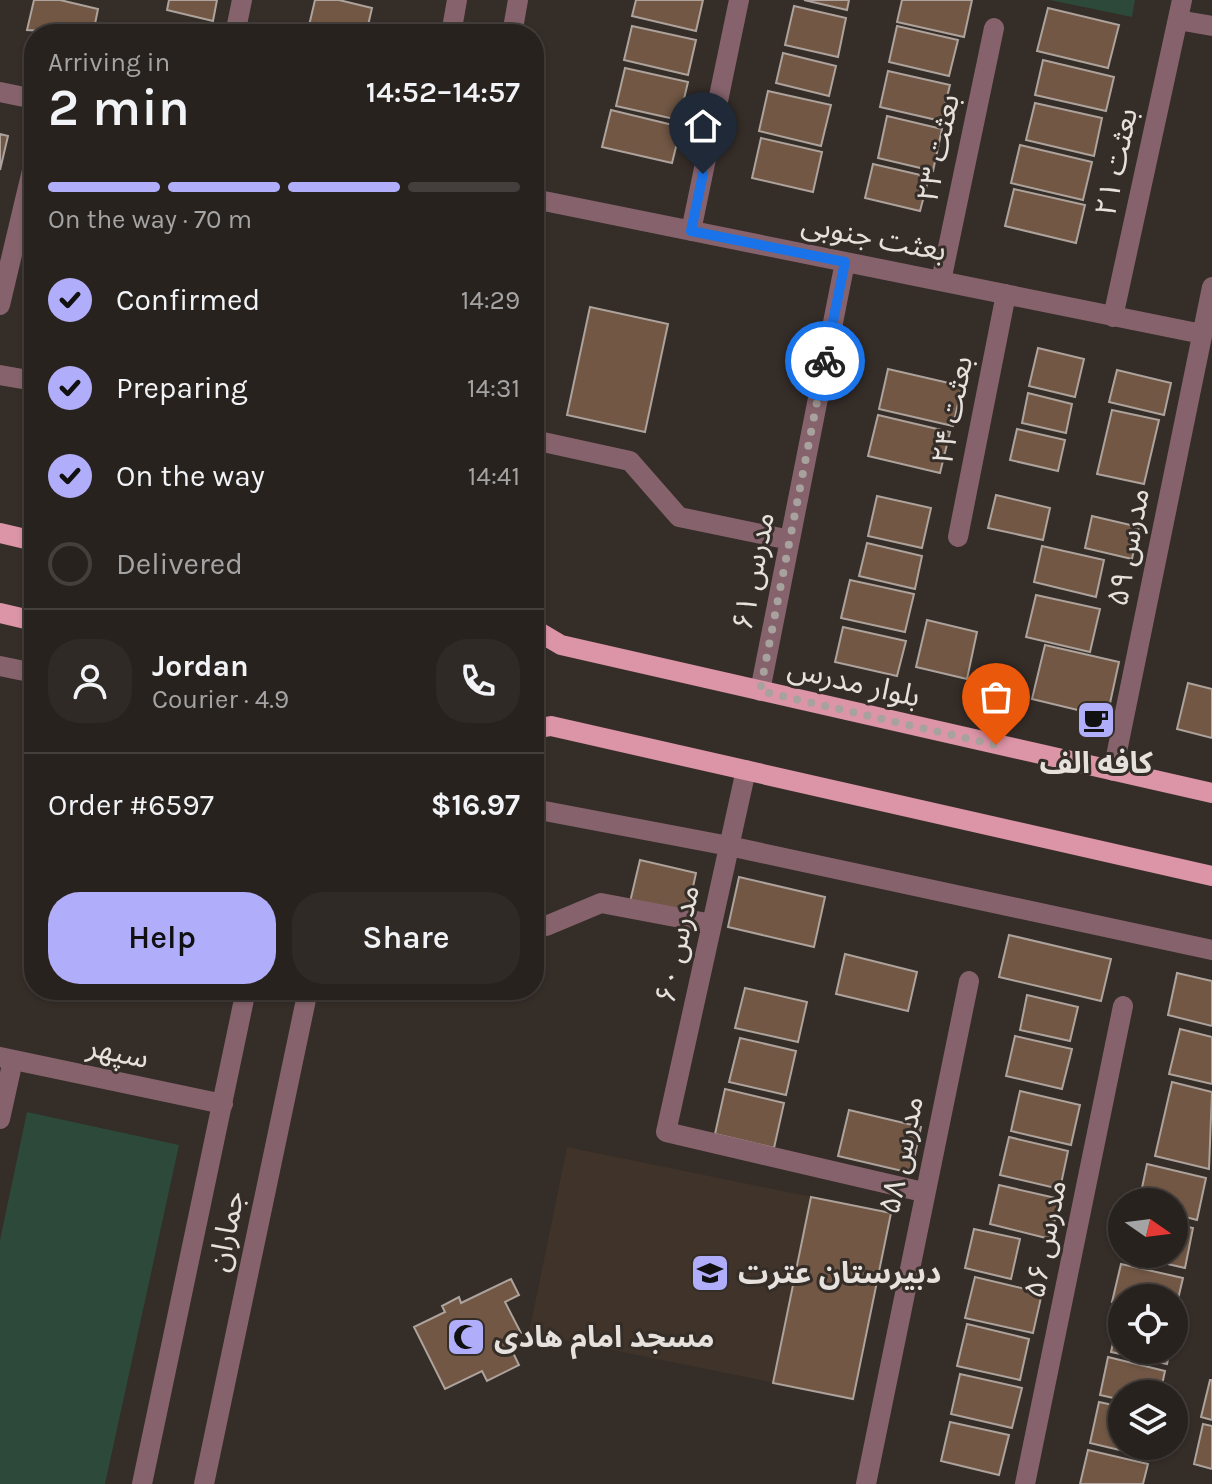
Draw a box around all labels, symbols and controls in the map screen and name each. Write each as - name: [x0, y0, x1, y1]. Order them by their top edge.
- text: Arriving in: [48, 47, 170, 78]
- text: 14:52–14:57: [366, 74, 520, 110]
- text: 2 min: [48, 77, 190, 138]
- street label: بعثت ۲۳: [909, 91, 967, 205]
- pin: [669, 92, 737, 174]
- icon: home: [681, 104, 725, 148]
- street label: بعثت ۲۱: [1087, 105, 1145, 219]
- text: On the way · 70 m: [48, 204, 252, 235]
- street label: بعثت جنوبی: [798, 205, 950, 269]
- icon: check: [48, 278, 92, 322]
- text: Confirmed: [116, 282, 260, 318]
- text: 14:29: [461, 285, 520, 316]
- courier: [785, 321, 865, 401]
- icon: bike: [803, 339, 847, 383]
- street label: بعثت ۲۴: [924, 353, 980, 467]
- icon: check: [48, 366, 92, 410]
- text: Preparing: [116, 370, 248, 406]
- text: 14:31: [467, 373, 520, 404]
- icon: check: [48, 454, 92, 498]
- text: On the way: [116, 458, 265, 494]
- text: 14:41: [468, 461, 520, 492]
- street label: مدرس ۵۹: [1099, 485, 1157, 609]
- street label: مدرس ۶۱: [724, 509, 782, 633]
- text: Delivered: [116, 546, 243, 582]
- button: person: [48, 639, 132, 723]
- button: phone: [436, 639, 520, 723]
- text: Jordan: [152, 648, 249, 684]
- street label: بلوار مدرس: [784, 649, 924, 715]
- pin: [962, 663, 1030, 745]
- icon: bag: [974, 675, 1018, 719]
- text: Courier · 4.9: [152, 684, 289, 715]
- cafe icon: کافه الف: [1075, 699, 1117, 741]
- place label: کافه الف: [1039, 745, 1153, 781]
- text: Order #6597: [48, 787, 214, 823]
- text: $16.97: [431, 787, 520, 823]
- street label: مدرس ۶۰: [647, 882, 707, 1006]
- button: Help: [48, 892, 276, 984]
- button: Share: [292, 892, 520, 984]
- street label: سپهر: [83, 1028, 152, 1077]
- street label: مدرس ۵۸: [871, 1093, 931, 1217]
- street label: مدرس ۵۶: [1016, 1177, 1074, 1301]
- street label: جماران: [200, 1187, 252, 1275]
- north arrow: [1108, 1188, 1188, 1268]
- map controls: [1108, 1188, 1188, 1460]
- school or university icon: دبیرستان عترت: [689, 1252, 731, 1294]
- place label: دبیرستان عترت: [738, 1255, 941, 1291]
- button: locate: [1108, 1284, 1188, 1364]
- mosque icon: مسجد امام هادی: [445, 1316, 487, 1358]
- place label: مسجد امام هادی: [494, 1319, 715, 1360]
- button: layers: [1108, 1380, 1188, 1460]

